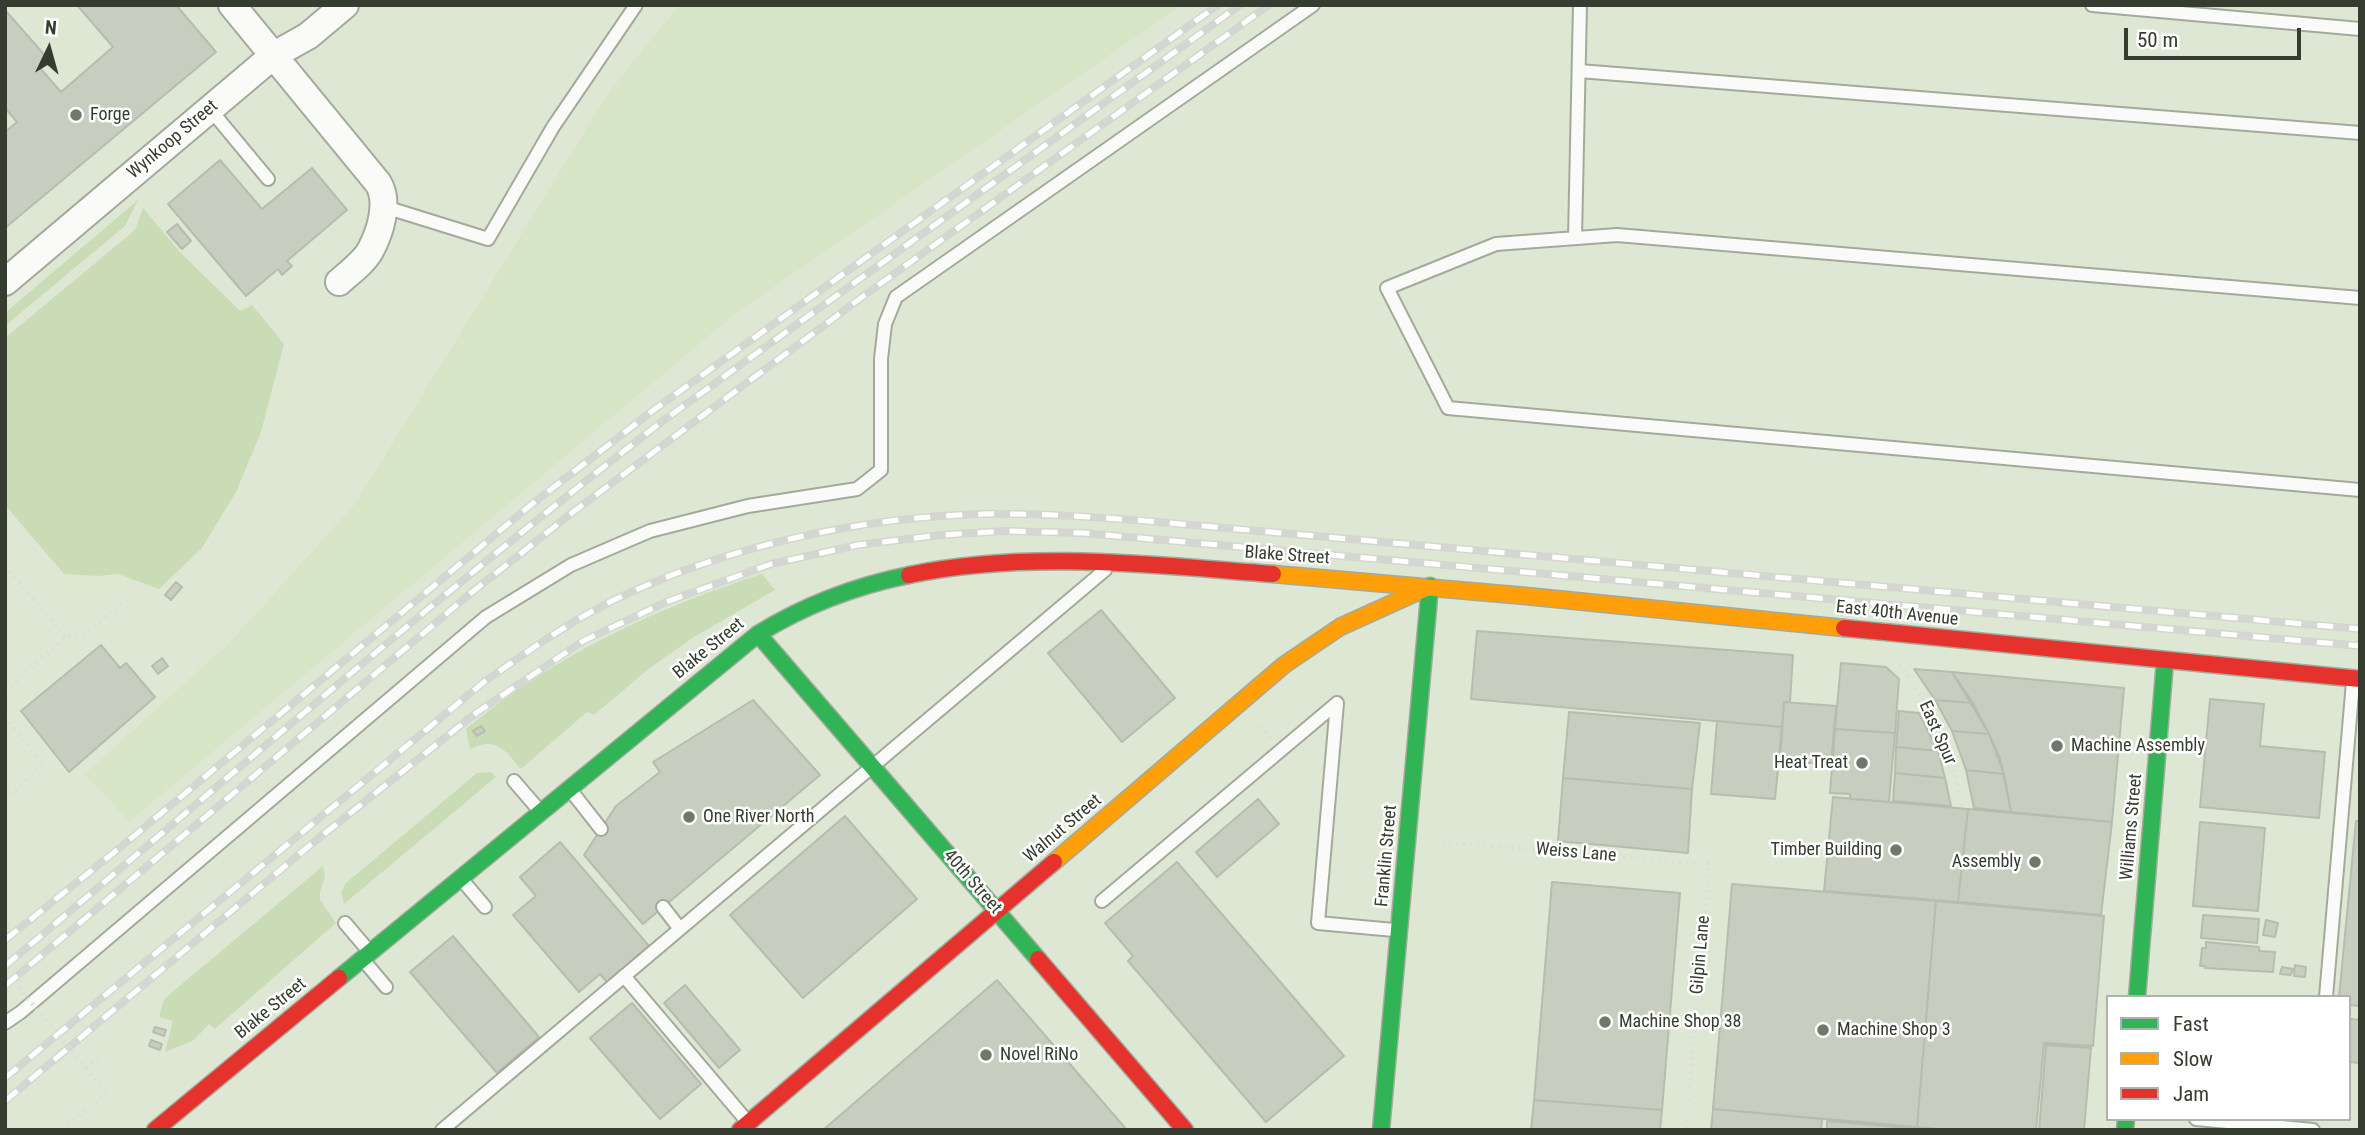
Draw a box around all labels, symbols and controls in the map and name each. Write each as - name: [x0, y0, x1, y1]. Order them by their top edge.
- north arrow: [14, 14, 84, 84]
- scale bar: [2127, 14, 2304, 58]
- text: N: [44, 16, 58, 40]
- text: 50 m: [2137, 28, 2178, 52]
- street label: Wynkoop Street: [123, 96, 223, 184]
- place label: Forge: [90, 104, 130, 126]
- marker: Forge: [68, 107, 84, 123]
- street label: Blake Street: [1244, 542, 1330, 570]
- street label: East 40th Avenue: [1835, 597, 1959, 631]
- street label: Blake Street: [669, 614, 749, 684]
- street label: East Spur: [1913, 698, 1961, 768]
- place label: Machine Assembly: [2071, 735, 2205, 757]
- marker: Machine Assembly: [2049, 738, 2065, 754]
- place label: Heat Treat: [1774, 752, 1848, 774]
- marker: Heat Treat: [1854, 755, 1870, 771]
- street label: Williams Street: [2117, 773, 2147, 881]
- street label: Walnut Street: [1020, 790, 1106, 868]
- street label: Franklin Street: [1372, 804, 1402, 908]
- place label: One River North: [703, 806, 815, 828]
- marker: One River North: [681, 809, 697, 825]
- street label: Weiss Lane: [1535, 839, 1617, 867]
- place label: Timber Building: [1771, 839, 1882, 861]
- marker: Timber Building: [1888, 842, 1904, 858]
- street label: 40th Street: [938, 845, 1006, 919]
- place label: Assembly: [1952, 851, 2021, 873]
- marker: Assembly: [2027, 854, 2043, 870]
- street label: Gilpin Lane: [1687, 915, 1715, 995]
- street label: Blake Street: [231, 974, 311, 1044]
- legend: [2106, 995, 2351, 1121]
- place label: Machine Shop 38: [1619, 1011, 1741, 1033]
- text: Fast: [2173, 1012, 2209, 1036]
- marker: Machine Shop 38: [1597, 1014, 1613, 1030]
- place label: Machine Shop 3: [1837, 1019, 1951, 1041]
- marker: Machine Shop 3: [1815, 1022, 1831, 1038]
- place label: Novel RiNo: [1000, 1044, 1078, 1066]
- marker: Novel RiNo: [978, 1047, 994, 1063]
- text: Slow: [2173, 1047, 2213, 1071]
- text: Jam: [2173, 1082, 2209, 1106]

